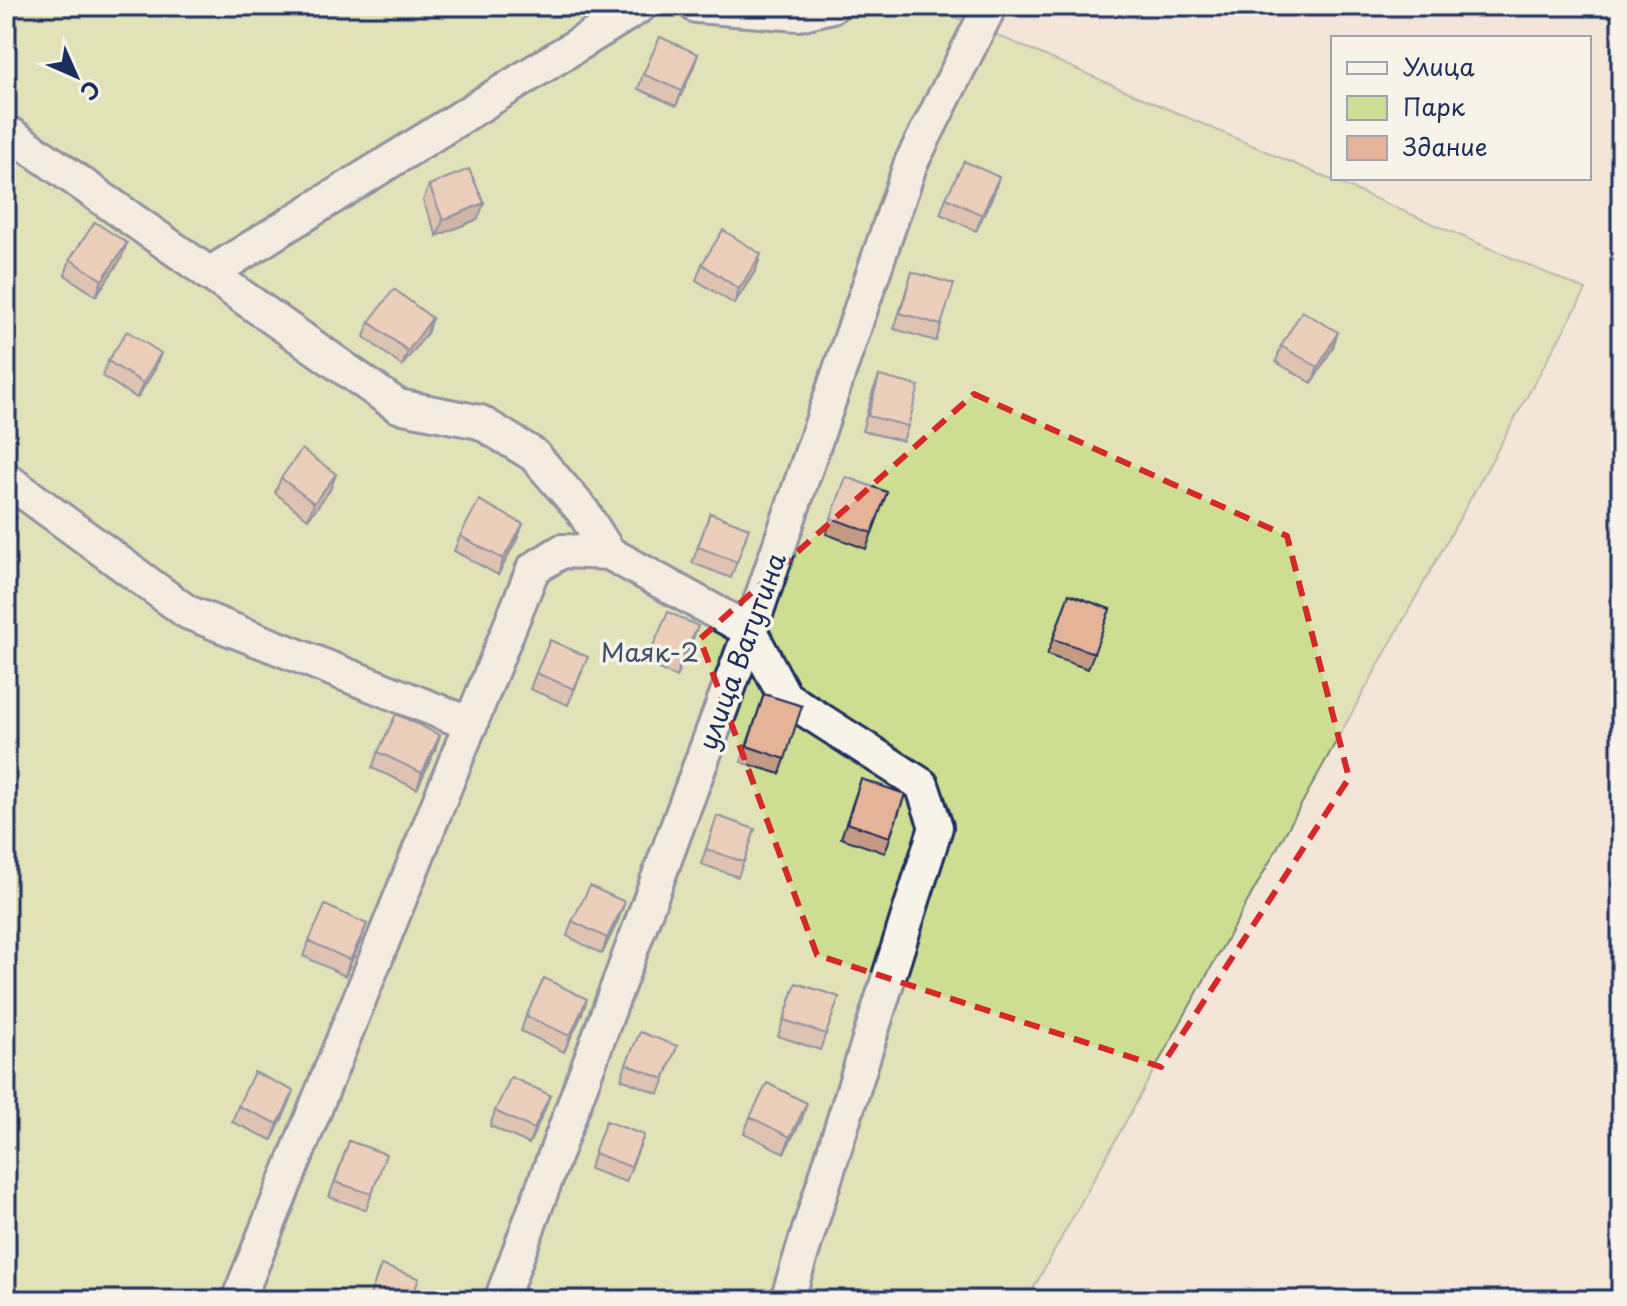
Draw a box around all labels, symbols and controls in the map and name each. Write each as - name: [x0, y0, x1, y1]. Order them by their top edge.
- north arrow: [36, 36, 116, 116]
- legend: [1331, 36, 1591, 180]
- text: Улица: [1403, 48, 1475, 84]
- text: С: [74, 74, 109, 109]
- text: Парк: [1403, 88, 1466, 124]
- text: Здание: [1403, 128, 1488, 164]
- street label: улица Ватутина: [687, 546, 795, 755]
- park label: Маяк-2: [601, 632, 699, 671]

